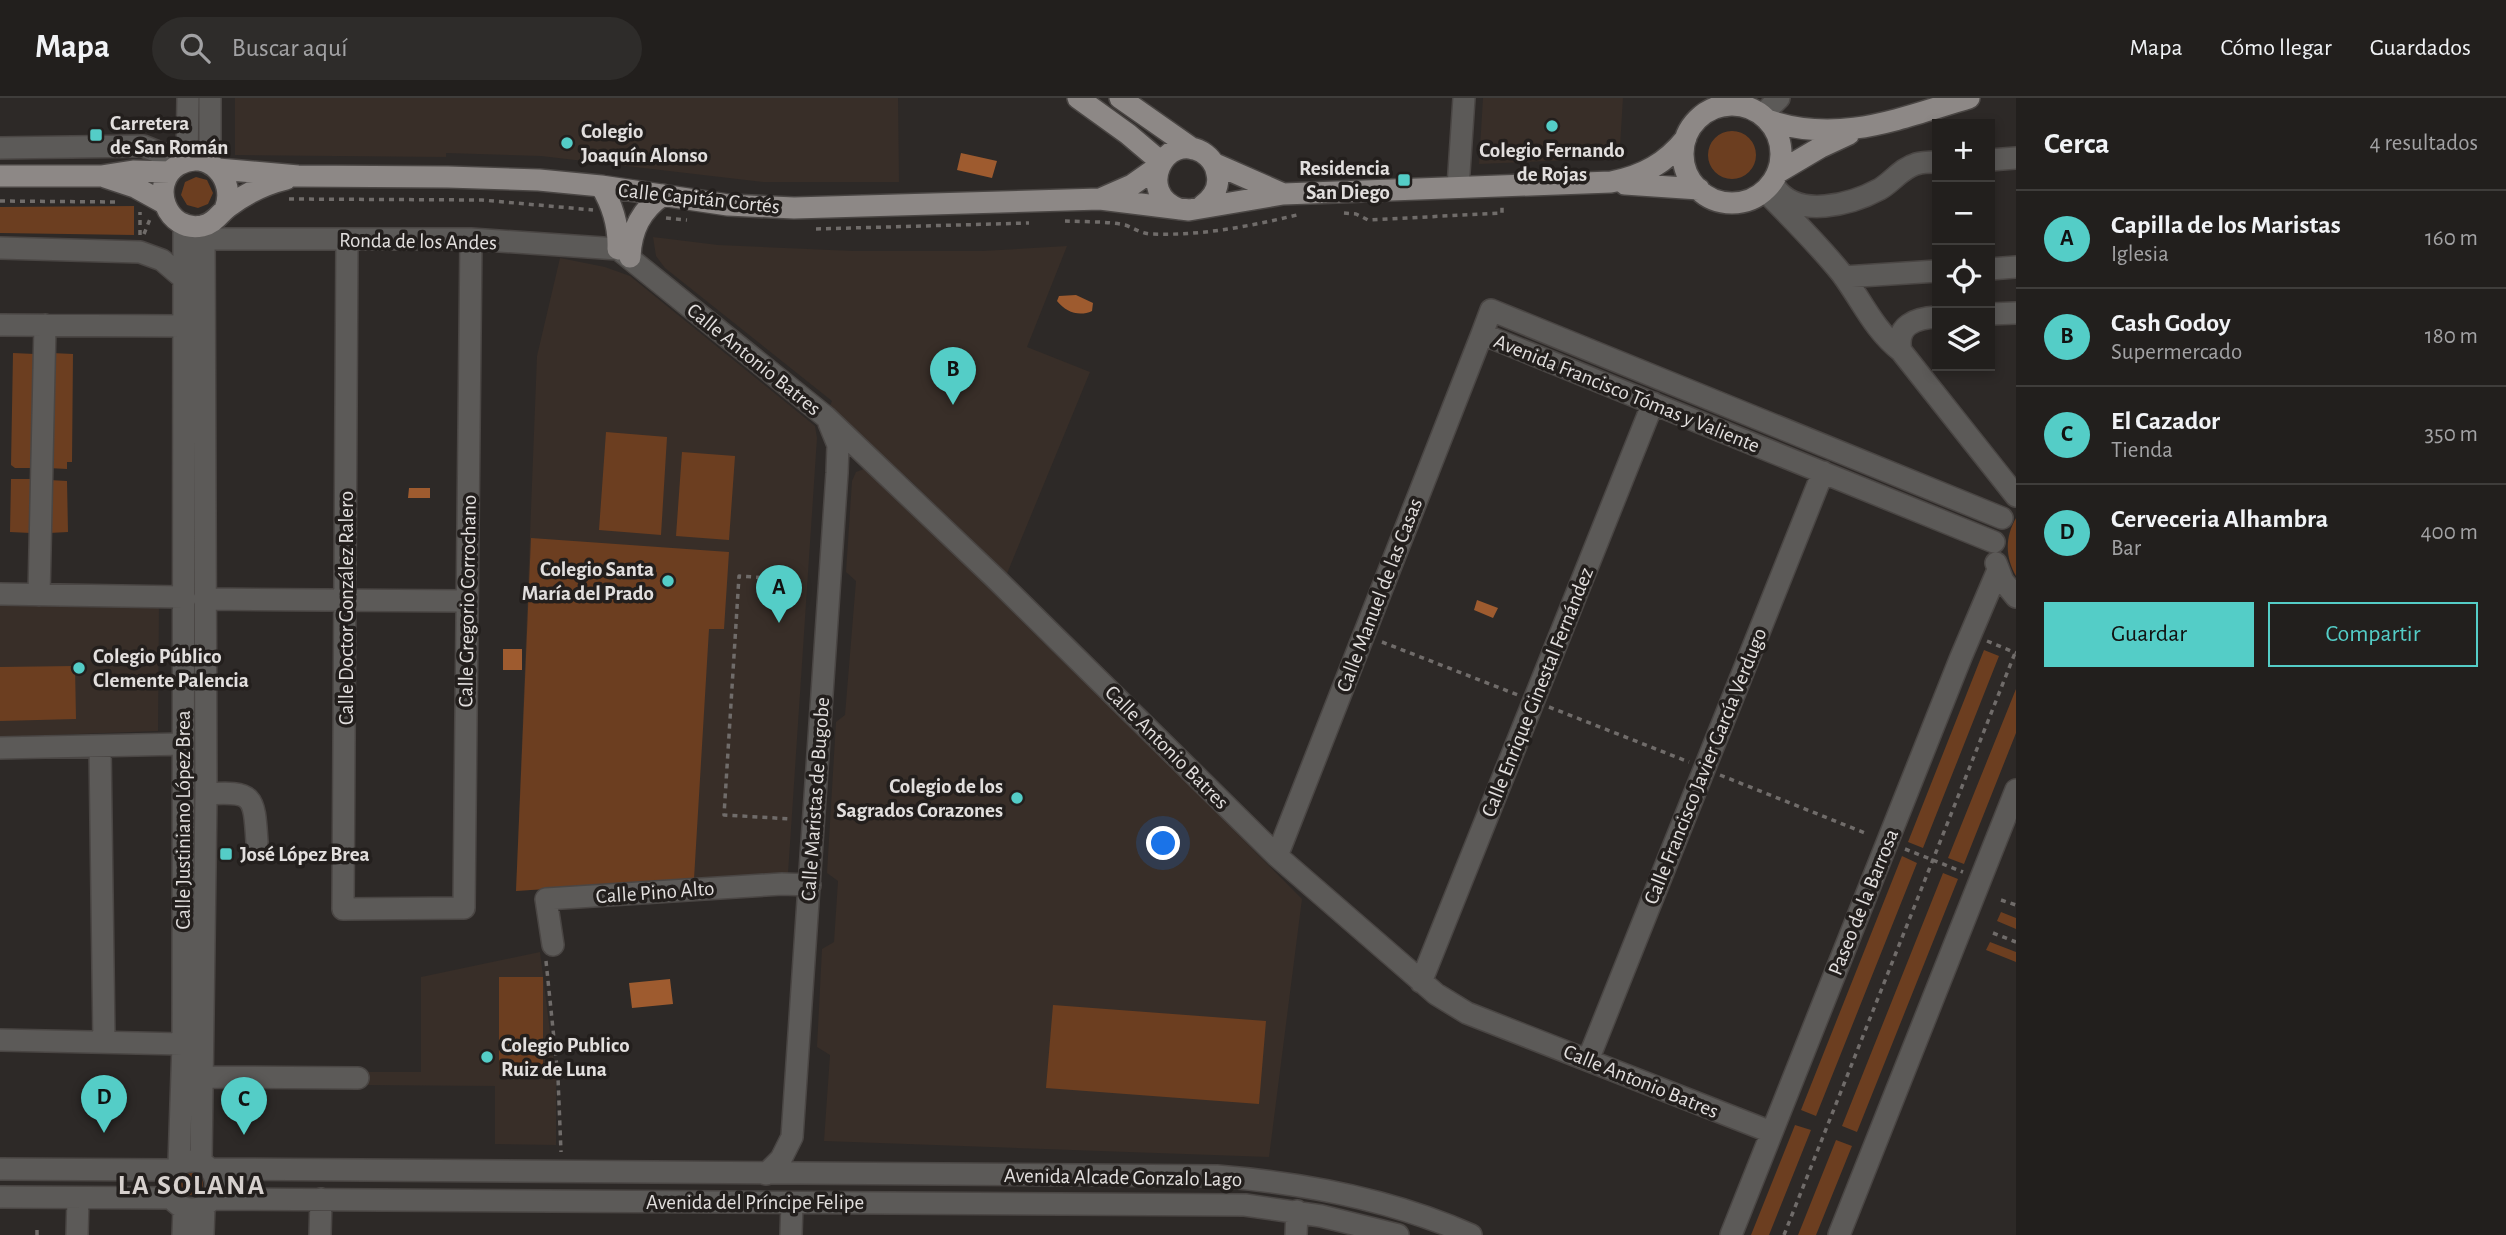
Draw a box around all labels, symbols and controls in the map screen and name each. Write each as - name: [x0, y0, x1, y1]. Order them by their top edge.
- search box: [152, 17, 642, 80]
- icon: search: [176, 29, 214, 67]
- text: Mapa: [35, 31, 110, 64]
- text: Buscar aquí: [232, 35, 348, 61]
- text: Mapa: [2129, 36, 2183, 60]
- text: Cómo llegar: [2221, 36, 2332, 60]
- text: Guardados: [2370, 36, 2471, 60]
- place label: Carretera de San Román: [110, 113, 228, 158]
- marker: Colegio Fernando de Rojas: [1544, 118, 1560, 134]
- map controls: [1932, 119, 1995, 371]
- button: +: [1932, 119, 1995, 182]
- place label: Colegio Joaquín Alonso: [581, 121, 708, 166]
- marker: Carretera de San Román: [88, 127, 104, 143]
- text: Cerca: [2044, 129, 2109, 159]
- text: 4 resultados: [2370, 132, 2478, 155]
- marker: Colegio Joaquín Alonso: [559, 135, 575, 151]
- place label: Colegio Fernando de Rojas: [1479, 140, 1625, 185]
- place label: Residencia San Diego: [1299, 158, 1390, 203]
- marker: Residencia San Diego: [1396, 172, 1412, 188]
- street label: Calle Capitán Cortés: [617, 180, 781, 217]
- button: −: [1932, 182, 1995, 245]
- text: Capilla de los Maristas: [2111, 212, 2341, 238]
- text: A: [2060, 227, 2074, 250]
- text: 160 m: [2425, 227, 2478, 250]
- street label: Ronda de los Andes: [339, 230, 497, 253]
- text: Iglesia: [2111, 243, 2169, 266]
- button: locate: [1932, 245, 1995, 308]
- street label: Calle Antonio Batres: [683, 299, 824, 419]
- button: layers: [1932, 308, 1995, 371]
- text: Cash Godoy: [2111, 310, 2231, 336]
- text: B: [2060, 325, 2074, 348]
- text: 180 m: [2425, 325, 2478, 348]
- street label: Avenida Francisco Tómas y Valiente: [1491, 330, 1763, 456]
- text: Supermercado: [2111, 341, 2242, 364]
- pin: B: [930, 347, 976, 405]
- text: El Cazador: [2111, 408, 2220, 434]
- text: C: [2061, 423, 2073, 446]
- text: 350 m: [2425, 423, 2478, 446]
- text: Tienda: [2111, 439, 2173, 462]
- street label: Calle Doctor González Ralero: [336, 491, 357, 725]
- street label: Calle Gregorio Corrochano: [455, 495, 480, 707]
- street label: Calle Manuel de las Casas: [1333, 495, 1426, 695]
- text: Cerveceria Alhambra: [2111, 506, 2328, 532]
- text: D: [2059, 521, 2075, 544]
- text: 400 m: [2420, 521, 2478, 544]
- text: Bar: [2111, 537, 2141, 560]
- place label: Colegio Santa María del Prado: [522, 559, 654, 604]
- street label: Calle Enrique Ginestal Fernández: [1478, 564, 1597, 820]
- pin: A: [756, 565, 802, 623]
- marker: Colegio Santa María del Prado: [660, 573, 676, 589]
- button: Guardar: [2044, 602, 2254, 667]
- button: Compartir: [2268, 602, 2478, 667]
- street label: Calle Francisco Javier García Verdugo: [1640, 625, 1771, 907]
- place label: Colegio Público Clemente Palencia: [93, 646, 249, 691]
- marker: Colegio Público Clemente Palencia: [71, 660, 87, 676]
- street label: Calle Antonio Batres: [1101, 682, 1232, 813]
- street label: Calle Maristas de Bugobe: [798, 696, 833, 902]
- street label: Calle Justiniano López Brea: [173, 710, 194, 930]
- place label: Colegio de los Sagrados Corazones: [836, 776, 1003, 821]
- marker: Colegio de los Sagrados Corazones: [1009, 790, 1025, 806]
- your location: [1146, 826, 1180, 860]
- street label: Paseo de la Barrosa: [1825, 826, 1902, 978]
- place label: José López Brea: [240, 844, 370, 865]
- marker: José López Brea: [218, 846, 234, 862]
- street label: Calle Pino Alto: [595, 878, 715, 907]
- place label: Colegio Publico Ruiz de Luna: [501, 1035, 630, 1080]
- street label: Calle Antonio Batres: [1560, 1041, 1721, 1122]
- marker: Colegio Publico Ruiz de Luna: [479, 1049, 495, 1065]
- pin: D: [81, 1075, 127, 1133]
- pin: C: [221, 1077, 267, 1135]
- street label: Avenida Alcade Gonzalo Lago: [1004, 1165, 1242, 1190]
- district label: LA SOLANA: [118, 1172, 266, 1200]
- street label: Avenida del Príncipe Felipe: [646, 1192, 864, 1213]

